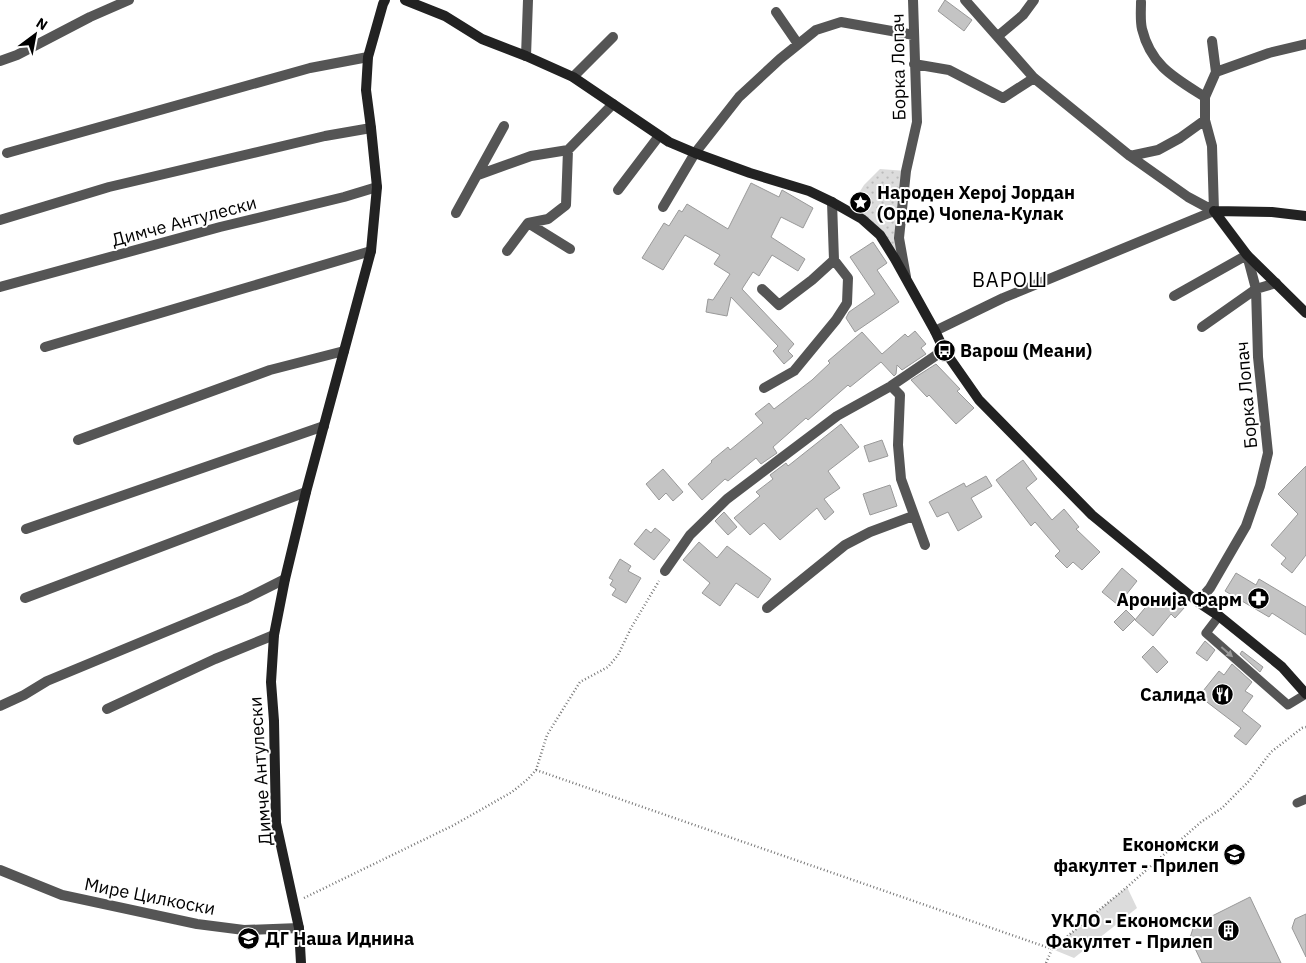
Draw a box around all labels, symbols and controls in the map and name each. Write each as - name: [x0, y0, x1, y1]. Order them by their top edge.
- north arrow: [10, 10, 60, 60]
- street label: Борка Лопач: [886, 13, 910, 121]
- text: N: [33, 14, 51, 34]
- place label: Народен Херој Јордан (Орде) Чопела-Кулак: [877, 181, 1075, 225]
- place icon: Народен Херој Јордан (Орде) Чопела-Кулак: [849, 190, 873, 214]
- street label: Димче Антулески: [109, 191, 259, 251]
- district label: ВАРОШ: [972, 266, 1048, 293]
- bus stop icon: Варош (Меани): [932, 338, 956, 362]
- place label: Варош (Меани): [960, 339, 1092, 362]
- street label: Борка Лопач: [1230, 341, 1262, 449]
- pharmacy icon: Аронија Фарм: [1246, 587, 1270, 611]
- place label: Аронија Фарм: [1116, 588, 1242, 611]
- one-way arrow: [1220, 646, 1233, 657]
- restaurant icon: Салида: [1210, 682, 1234, 706]
- place label: Салида: [1140, 683, 1206, 706]
- street label: Димче Антулески: [243, 696, 277, 846]
- place label: Економски факултет - Прилеп: [1053, 833, 1219, 877]
- school or university icon: Економски факултет - Прилеп: [1223, 842, 1247, 866]
- street label: Мире Цилкоски: [83, 872, 217, 920]
- place label: УКЛО - Економски Факултет - Прилеп: [1046, 909, 1213, 953]
- building icon: УКЛО - Економски Факултет - Прилеп: [1217, 918, 1241, 942]
- school or university icon: ДГ Наша Иднина: [237, 926, 261, 950]
- place label: ДГ Наша Иднина: [265, 927, 414, 950]

